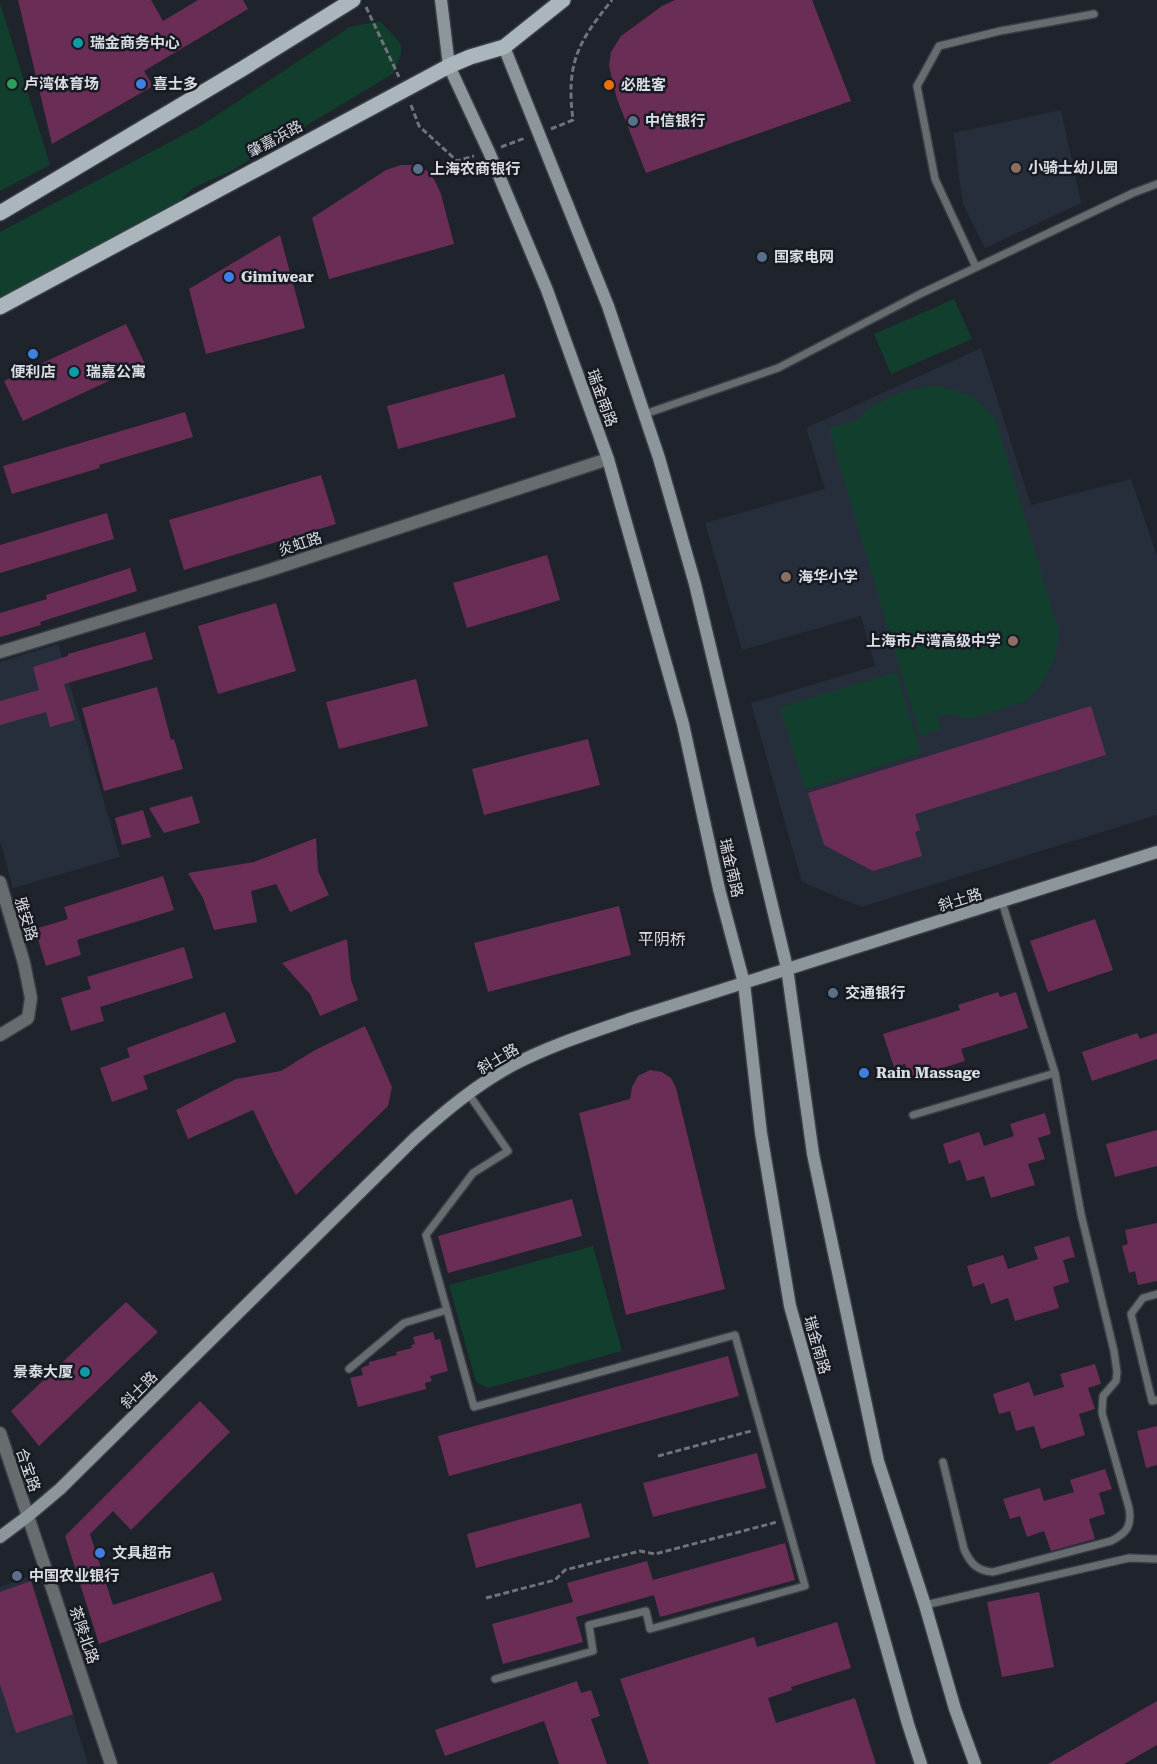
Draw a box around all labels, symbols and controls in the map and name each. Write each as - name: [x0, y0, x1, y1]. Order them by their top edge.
- place label: 瑞金商务中心: [90, 34, 180, 52]
- marker: 瑞金商务中心: [71, 36, 85, 50]
- place label: 卢湾体育场: [24, 75, 99, 93]
- place label: 喜士多: [153, 75, 198, 93]
- place label: 必胜客: [621, 76, 666, 94]
- marker: 卢湾体育场: [5, 77, 19, 91]
- marker: 喜士多: [134, 77, 148, 91]
- marker: 必胜客: [602, 78, 616, 92]
- place label: 中信银行: [645, 112, 705, 130]
- marker: 中信银行: [626, 114, 640, 128]
- street label: 肇嘉浜路: [244, 117, 306, 161]
- place label: 小骑士幼儿园: [1028, 159, 1118, 177]
- place label: 上海农商银行: [430, 160, 520, 178]
- marker: 小骑士幼儿园: [1009, 161, 1023, 175]
- marker: 上海农商银行: [411, 162, 425, 176]
- place label: 国家电网: [774, 248, 834, 266]
- marker: 国家电网: [755, 250, 769, 264]
- place label: Gimiwear: [241, 268, 314, 286]
- marker: Gimiwear: [222, 270, 236, 284]
- marker: 便利店: [26, 347, 40, 361]
- place label: 便利店: [10, 363, 56, 381]
- place label: 瑞嘉公寓: [86, 363, 146, 381]
- marker: 瑞嘉公寓: [67, 365, 81, 379]
- street label: 瑞金南路: [583, 367, 621, 429]
- street label: 炎虹路: [276, 528, 324, 560]
- place label: 海华小学: [798, 568, 858, 586]
- marker: 海华小学: [779, 570, 793, 584]
- place label: 上海市卢湾高级中学: [866, 632, 1001, 650]
- marker: 上海市卢湾高级中学: [1006, 634, 1020, 648]
- street label: 瑞金南路: [715, 837, 747, 899]
- street label: 斜土路: [936, 885, 984, 915]
- street label: 雅安路: [11, 895, 41, 943]
- district label: 平阴桥: [638, 930, 686, 949]
- place label: 交通银行: [845, 984, 905, 1002]
- marker: 交通银行: [826, 986, 840, 1000]
- street label: 斜土路: [474, 1040, 522, 1078]
- place label: Rain Massage: [876, 1064, 980, 1082]
- marker: Rain Massage: [857, 1066, 871, 1080]
- street label: 瑞金南路: [800, 1314, 834, 1376]
- place label: 景泰大厦: [13, 1363, 73, 1381]
- marker: 景泰大厦: [78, 1365, 92, 1379]
- street label: 斜土路: [117, 1368, 161, 1412]
- street label: 合宝路: [12, 1446, 44, 1494]
- place label: 文具超市: [112, 1544, 172, 1562]
- marker: 文具超市: [93, 1546, 107, 1560]
- place label: 中国农业银行: [29, 1567, 119, 1585]
- marker: 中国农业银行: [10, 1569, 24, 1583]
- street label: 茶陵北路: [66, 1604, 102, 1666]

